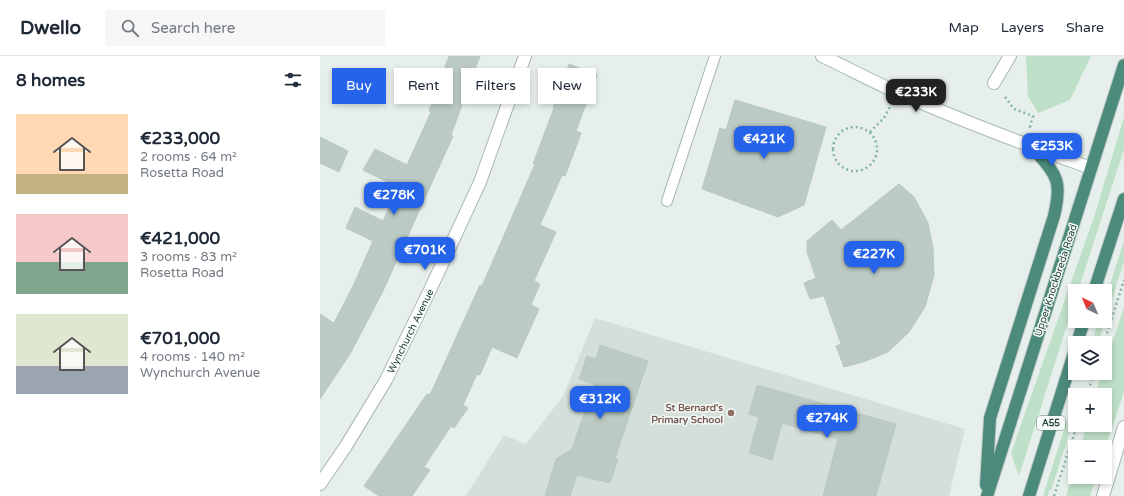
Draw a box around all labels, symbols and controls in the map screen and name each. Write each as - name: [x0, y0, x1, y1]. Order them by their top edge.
- search box: [105, 10, 385, 46]
- text: Dwello: [20, 17, 81, 39]
- icon: search: [119, 17, 141, 39]
- text: Search here: [151, 19, 235, 37]
- text: Map: [949, 19, 979, 36]
- text: Layers: [1001, 19, 1044, 36]
- text: Share: [1066, 19, 1104, 36]
- chip: Buy: [332, 68, 386, 104]
- chip: Rent: [394, 68, 453, 104]
- chip: Filters: [461, 68, 530, 104]
- chip: New: [538, 68, 596, 104]
- icon: filters: [282, 69, 304, 91]
- text: 8 homes: [16, 70, 85, 91]
- pin: €233K: [888, 79, 944, 113]
- text: €233K: [895, 84, 937, 100]
- pin: €421K: [736, 126, 792, 160]
- text: €233,000: [140, 128, 220, 149]
- icon: home: [48, 130, 96, 178]
- text: €421K: [743, 131, 785, 147]
- pin: €253K: [1024, 133, 1080, 167]
- text: €253K: [1031, 138, 1073, 154]
- text: 2 rooms · 64 m²: [140, 149, 237, 165]
- text: Rosetta Road: [140, 165, 224, 181]
- pin: €278K: [366, 182, 422, 216]
- text: €278K: [373, 187, 415, 203]
- street label: Upper Knockbreda Road: [1032, 223, 1080, 338]
- text: €421,000: [140, 228, 220, 249]
- icon: home: [48, 230, 96, 278]
- pin: €701K: [397, 237, 453, 271]
- pin: €227K: [846, 241, 902, 275]
- text: €701K: [404, 242, 446, 258]
- text: €227K: [853, 246, 895, 262]
- text: 3 rooms · 83 m²: [140, 249, 237, 265]
- text: Rosetta Road: [140, 265, 224, 281]
- north arrow: [1068, 284, 1112, 328]
- map controls: [1068, 284, 1112, 484]
- street label: Wynchurch Avenue: [385, 287, 437, 376]
- text: €701,000: [140, 328, 220, 349]
- icon: home: [48, 330, 96, 378]
- button: layers: [1068, 336, 1112, 380]
- text: 4 rooms · 140 m²: [140, 349, 245, 365]
- text: Wynchurch Avenue: [140, 365, 260, 381]
- pin: €312K: [572, 386, 628, 420]
- button: +: [1068, 388, 1112, 432]
- text: €312K: [579, 391, 621, 407]
- place label: St Bernard's Primary School: [651, 402, 723, 426]
- pin: €274K: [799, 405, 855, 439]
- marker: St Bernard's Primary School: [726, 408, 736, 418]
- text: €274K: [806, 410, 848, 426]
- road number: A55: [1037, 416, 1065, 430]
- button: −: [1068, 440, 1112, 484]

